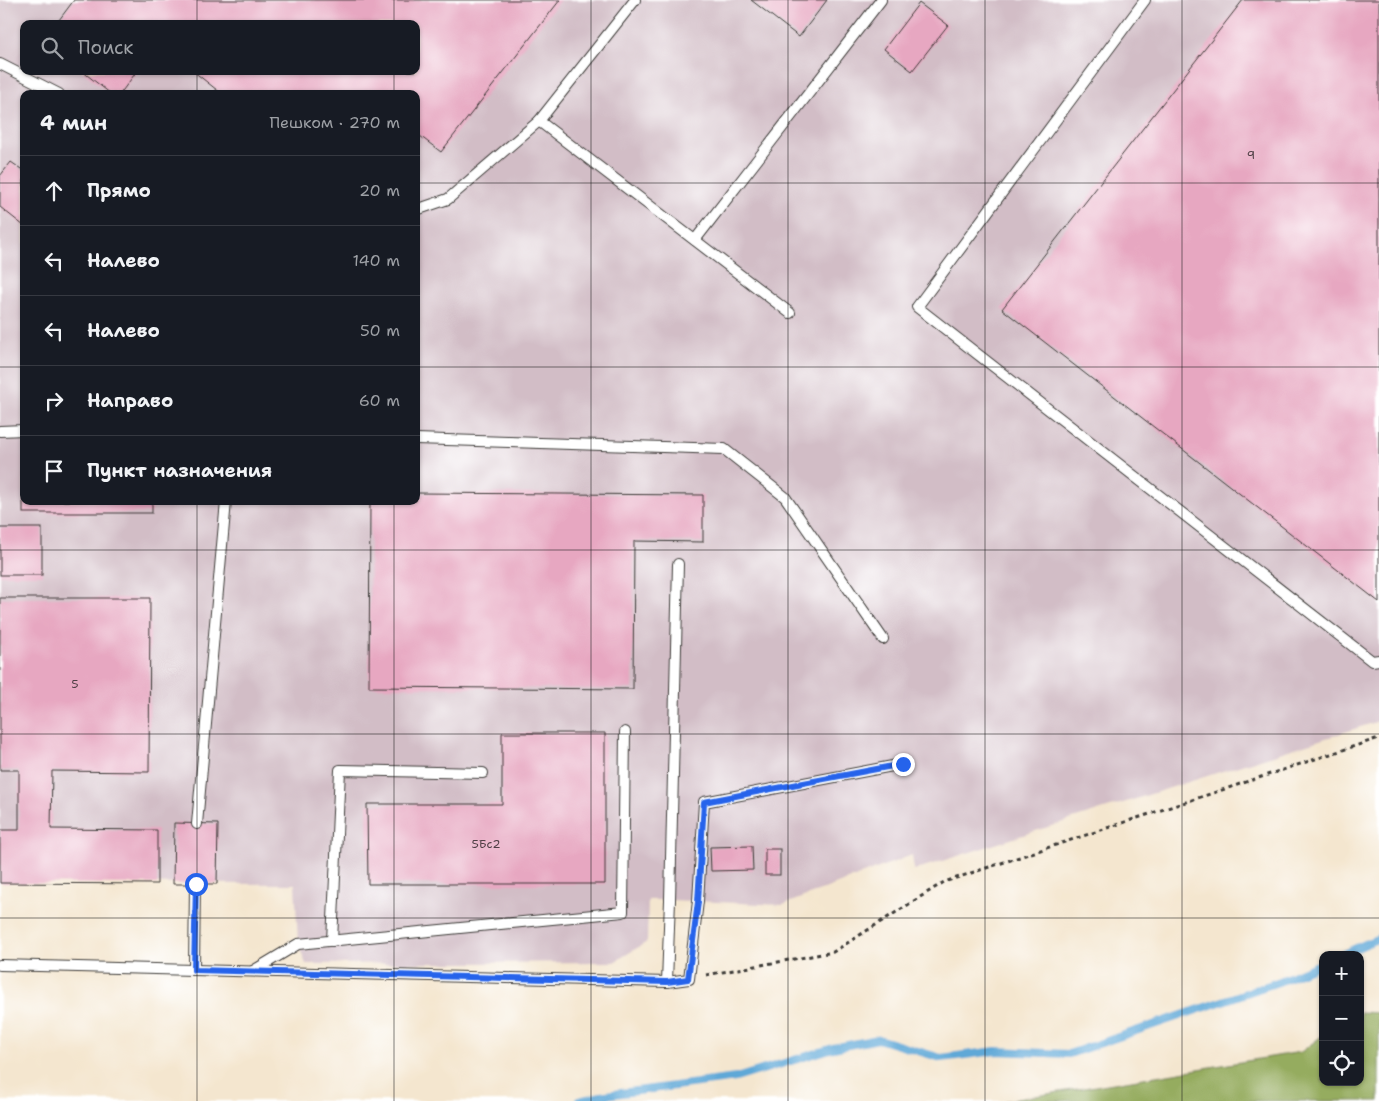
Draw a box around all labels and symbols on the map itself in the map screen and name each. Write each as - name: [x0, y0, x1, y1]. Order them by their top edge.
- house number: 9: [1247, 147, 1255, 163]
- house number: 5: [71, 676, 79, 692]
- route end: [892, 753, 915, 776]
- house number: 5Бс2: [471, 836, 501, 852]
- route start: [185, 873, 208, 896]

